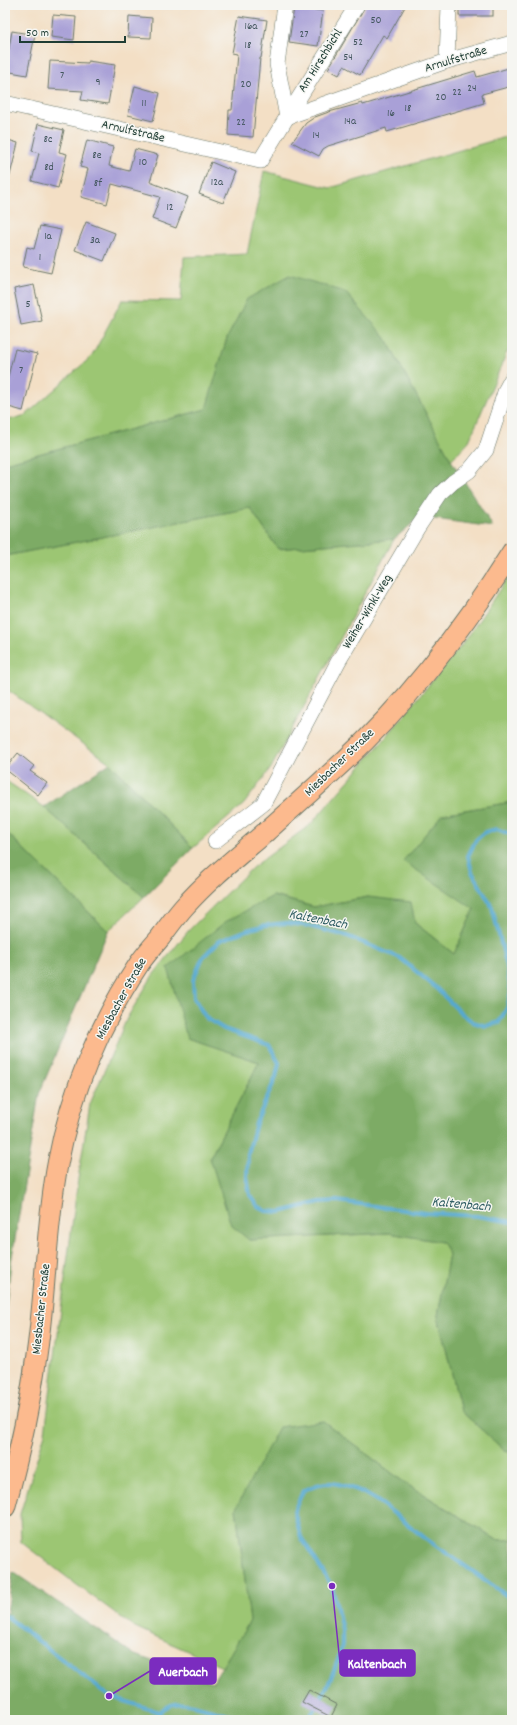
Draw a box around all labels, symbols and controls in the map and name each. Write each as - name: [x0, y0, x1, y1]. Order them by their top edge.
- house number: 50: [370, 13, 382, 29]
- scale bar: [20, 18, 125, 44]
- house number: 16a: [245, 19, 258, 35]
- text: 50 m: [26, 25, 49, 42]
- street label: Am Hirschbichl: [294, 26, 348, 96]
- house number: 27: [299, 27, 309, 43]
- house number: 52: [353, 35, 363, 51]
- house number: 18: [245, 38, 251, 54]
- street label: Arnulfstraße: [422, 41, 490, 78]
- house number: 54: [343, 50, 353, 66]
- house number: 7: [60, 68, 64, 84]
- house number: 9: [95, 75, 101, 91]
- house number: 20: [241, 77, 251, 93]
- house number: 24: [467, 81, 477, 97]
- house number: 22: [452, 85, 462, 101]
- house number: 20: [436, 90, 446, 106]
- house number: 11: [142, 96, 146, 112]
- house number: 18: [405, 101, 411, 117]
- house number: 16: [387, 106, 395, 122]
- house number: 14a: [344, 114, 357, 130]
- house number: 22: [236, 115, 246, 131]
- street label: Arnulfstraße: [100, 116, 167, 149]
- house number: 14: [313, 128, 319, 144]
- house number: 8c: [44, 132, 52, 148]
- house number: 8e: [92, 148, 102, 164]
- house number: 10: [139, 155, 147, 171]
- house number: 8d: [44, 160, 54, 176]
- house number: 12a: [211, 175, 224, 191]
- house number: 8f: [94, 176, 103, 192]
- house number: 12: [166, 200, 174, 216]
- house number: 1a: [44, 229, 53, 245]
- house number: 3a: [90, 233, 101, 249]
- house number: 1: [39, 250, 41, 266]
- house number: 5: [25, 297, 31, 313]
- house number: 7: [19, 363, 23, 379]
- street label: Weiher-Winkl-Weg: [338, 571, 398, 653]
- street label: Miesbacher Straße: [301, 724, 380, 801]
- water label: Kaltenbach: [287, 905, 349, 936]
- street label: Miesbacher Straße: [92, 954, 152, 1043]
- water label: Kaltenbach: [431, 1192, 492, 1218]
- street label: Miesbacher Straße: [28, 1263, 56, 1355]
- callout: Kaltenbach: [340, 1650, 415, 1676]
- text: Kaltenbach: [348, 1655, 407, 1675]
- callout: Auerbach: [150, 1658, 216, 1684]
- text: Auerbach: [158, 1663, 208, 1683]

